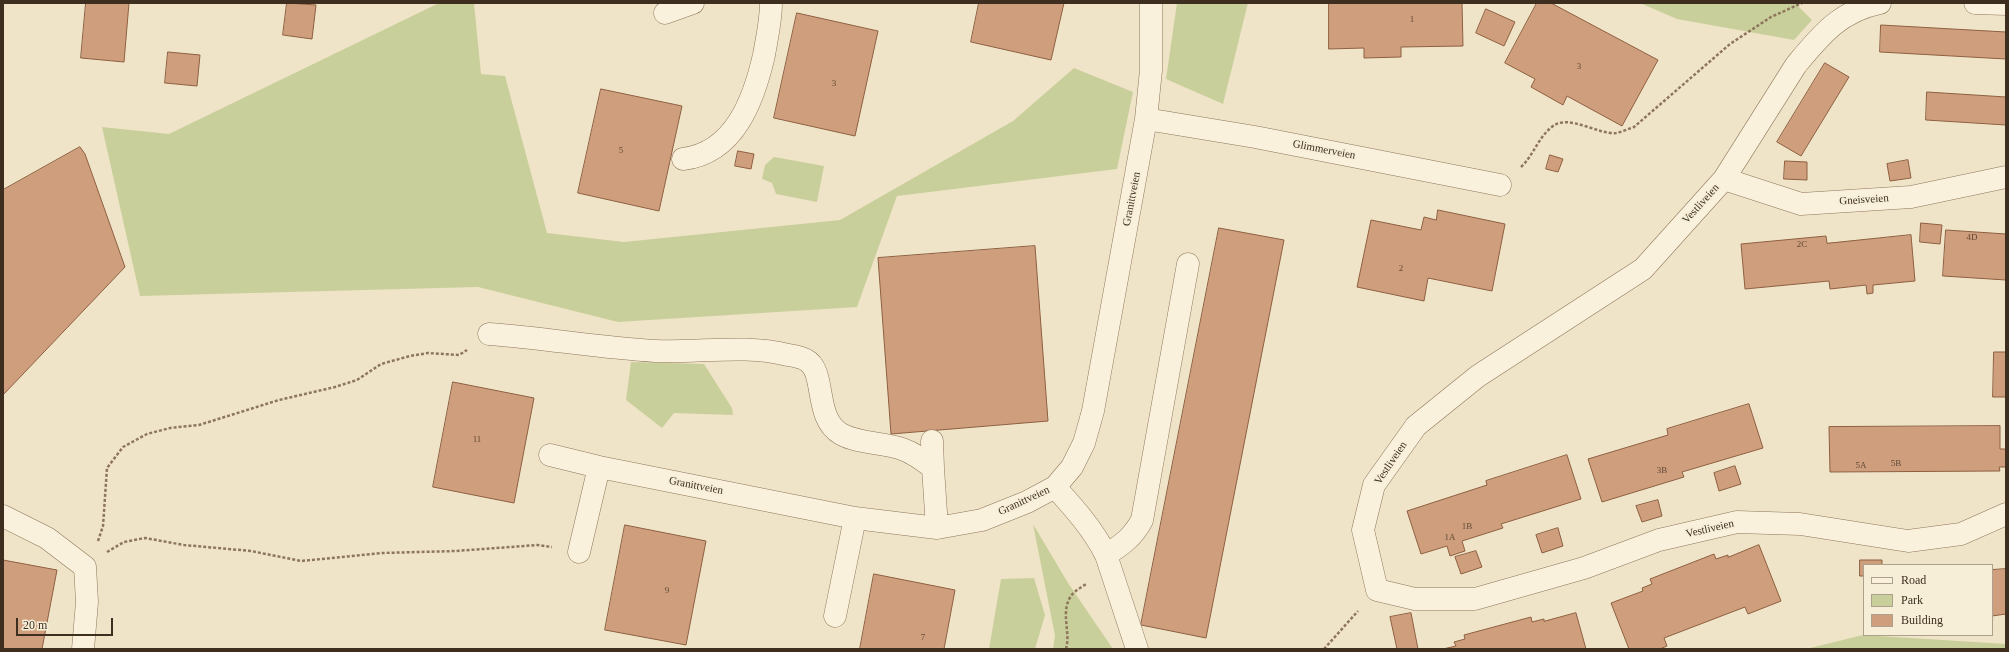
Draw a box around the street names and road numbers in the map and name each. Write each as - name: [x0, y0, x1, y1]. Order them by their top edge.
- street label: Glimmerveien: [1292, 137, 1356, 163]
- street label: Granittveien: [1120, 171, 1144, 227]
- street label: Vestliveien: [1680, 181, 1722, 227]
- street label: Gneisveien: [1839, 192, 1889, 208]
- street label: Vestliveien: [1372, 439, 1410, 487]
- street label: Granittveien: [668, 474, 724, 498]
- street label: Granittveien: [996, 483, 1052, 519]
- street label: Vestliveien: [1685, 517, 1735, 541]

